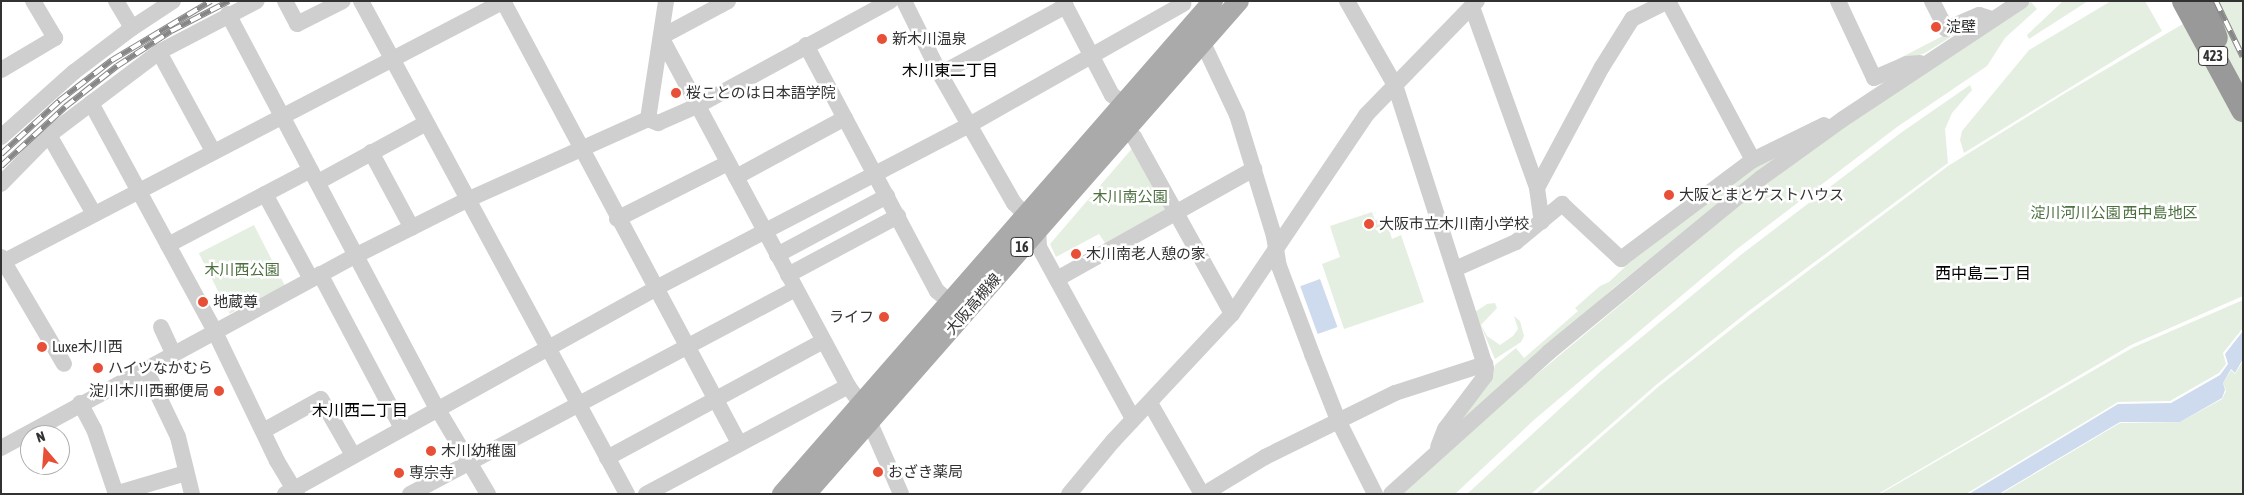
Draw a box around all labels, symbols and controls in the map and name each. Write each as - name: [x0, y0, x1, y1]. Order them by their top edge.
- place label: 淀壁: [1946, 18, 1976, 36]
- marker: 淀壁: [1930, 21, 1942, 33]
- place label: 新木川温泉: [892, 30, 967, 48]
- marker: 新木川温泉: [876, 33, 888, 45]
- road number: 423: [2198, 44, 2228, 68]
- district label: 木川東二丁目: [902, 60, 998, 80]
- place label: 桜ことのは日本語学院: [686, 84, 836, 102]
- marker: 桜ことのは日本語学院: [670, 87, 682, 99]
- place label: 大阪とまとゲストハウス: [1679, 186, 1844, 204]
- park label: 木川南公園: [1093, 188, 1167, 206]
- marker: 大阪とまとゲストハウス: [1663, 189, 1675, 201]
- park label: 淀川河川公園 西中島地区: [2030, 204, 2198, 222]
- place label: 大阪市立木川南小学校: [1379, 215, 1529, 233]
- marker: 大阪市立木川南小学校: [1363, 218, 1375, 230]
- road number: 16: [1010, 236, 1034, 258]
- place label: 木川南老人憩の家: [1086, 245, 1206, 263]
- marker: 木川南老人憩の家: [1070, 248, 1082, 260]
- park label: 木川西公園: [205, 261, 279, 279]
- district label: 西中島二丁目: [1935, 263, 2031, 283]
- street label: 大阪高槻線: [942, 270, 1004, 338]
- place label: 地蔵尊: [213, 293, 258, 311]
- marker: 地蔵尊: [197, 296, 209, 308]
- place label: ライフ: [829, 308, 874, 326]
- marker: ライフ: [878, 311, 890, 323]
- place label: Luxe木川西: [52, 338, 123, 356]
- marker: Luxe木川西: [36, 341, 48, 353]
- place label: ハイツなかむら: [108, 359, 213, 377]
- marker: ハイツなかむら: [92, 362, 104, 374]
- place label: 淀川木川西郵便局: [89, 382, 209, 400]
- marker: 淀川木川西郵便局: [213, 385, 225, 397]
- district label: 木川西二丁目: [312, 400, 408, 420]
- north arrow: [20, 425, 70, 475]
- text: N: [34, 428, 47, 446]
- place label: 木川幼稚園: [441, 442, 516, 460]
- marker: 木川幼稚園: [425, 445, 437, 457]
- place label: おざき薬局: [888, 463, 963, 481]
- place label: 専宗寺: [409, 464, 454, 482]
- marker: おざき薬局: [872, 466, 884, 478]
- marker: 専宗寺: [393, 467, 405, 479]

